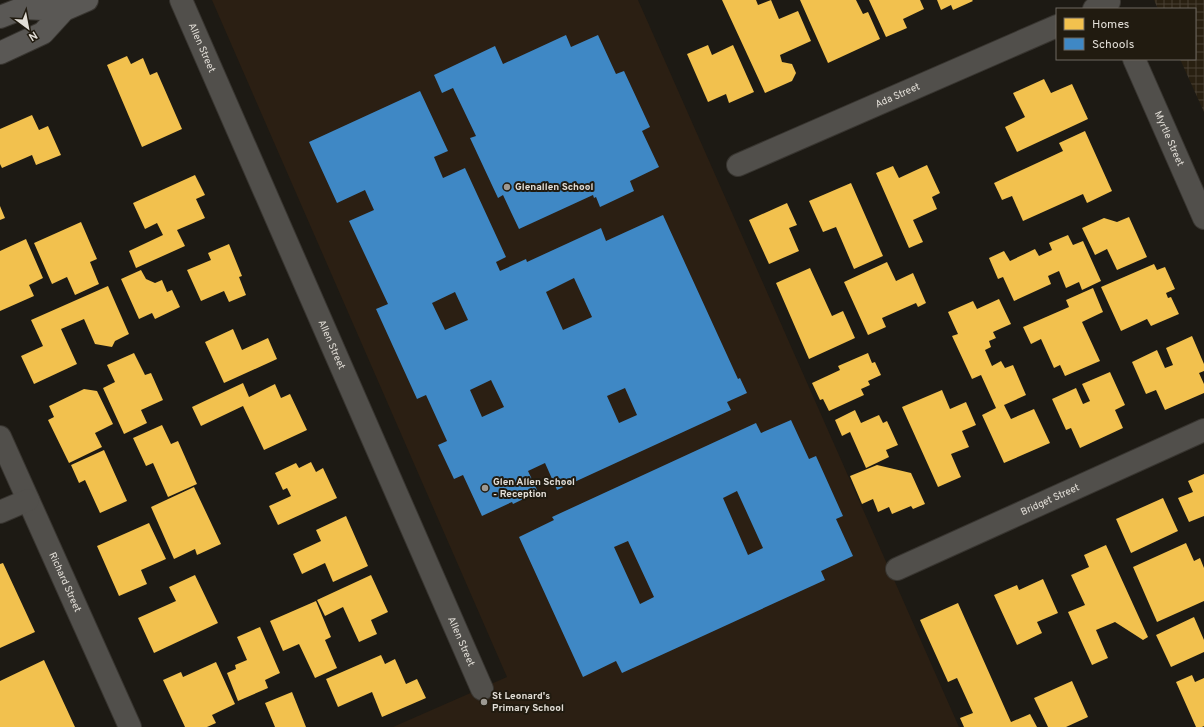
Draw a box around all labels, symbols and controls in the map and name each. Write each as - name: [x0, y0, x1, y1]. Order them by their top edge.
- north arrow: [8, 8, 48, 48]
- legend: [1056, 8, 1196, 60]
- text: Homes: [1092, 17, 1129, 33]
- street label: Allen Street: [185, 21, 218, 75]
- text: N: [26, 28, 40, 44]
- text: Schools: [1092, 37, 1134, 53]
- street label: Ada Street: [873, 80, 922, 111]
- street label: Myrtle Street: [1151, 109, 1187, 168]
- place label: Glenallen School: [515, 181, 593, 194]
- marker: Glenallen School: [502, 182, 512, 192]
- street label: Allen Street: [315, 318, 348, 372]
- place label: Glen Allen School - Reception: [493, 476, 575, 501]
- street label: Bridget Street: [1019, 481, 1082, 519]
- marker: Glen Allen School - Reception: [480, 483, 490, 493]
- street label: Richard Street: [46, 550, 84, 614]
- street label: Allen Street: [445, 615, 478, 669]
- place label: St Leonard's Primary School: [492, 690, 564, 715]
- marker: St Leonard's Primary School: [479, 697, 489, 707]

